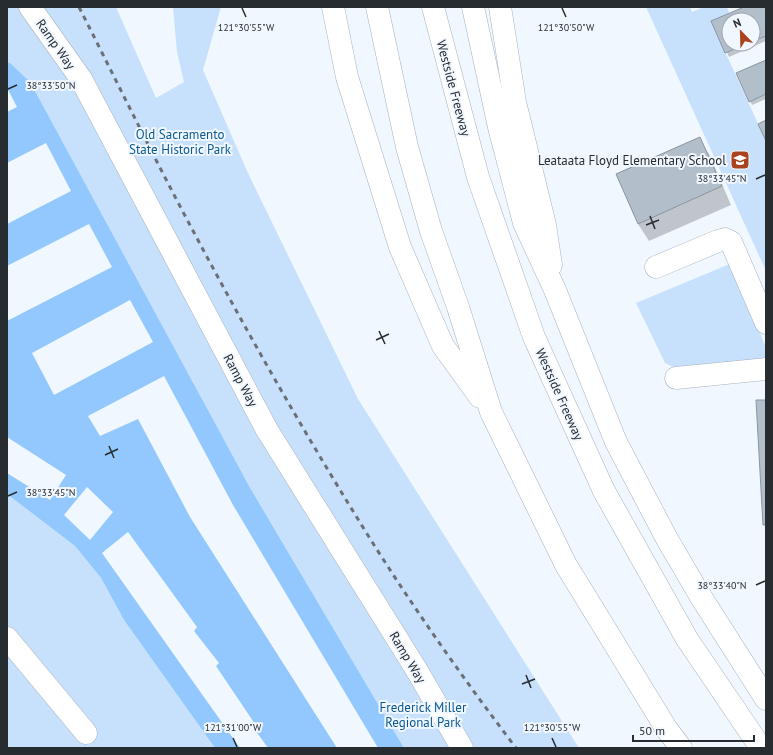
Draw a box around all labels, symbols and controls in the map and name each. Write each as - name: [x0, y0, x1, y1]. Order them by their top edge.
- north arrow: [721, 12, 761, 52]
- text: N: [731, 15, 743, 31]
- street label: Ramp Way: [32, 16, 79, 73]
- text: 121°30'55"W: [218, 21, 275, 34]
- text: 121°30'50"W: [538, 21, 595, 34]
- street label: Westside Freeway: [433, 38, 475, 138]
- text: 38°33'50"N: [26, 79, 76, 92]
- park label: Old Sacramento State Historic Park: [129, 126, 232, 158]
- school or university icon: Leataata Floyd Elementary School: [729, 149, 751, 171]
- place label: Leataata Floyd Elementary School: [538, 152, 726, 169]
- text: 38°33'45"N: [697, 172, 747, 185]
- street label: Westside Freeway: [532, 346, 587, 443]
- street label: Ramp Way: [220, 351, 262, 410]
- text: 38°33'45"N: [26, 486, 76, 499]
- text: 38°33'40"N: [697, 579, 747, 592]
- street label: Ramp Way: [385, 628, 430, 686]
- park label: Frederick Miller Regional Park: [380, 699, 467, 731]
- scale bar: [633, 717, 754, 743]
- text: 121°31'00"W: [205, 721, 262, 734]
- text: 121°30'55"W: [524, 721, 581, 734]
- text: 50 m: [639, 723, 665, 738]

